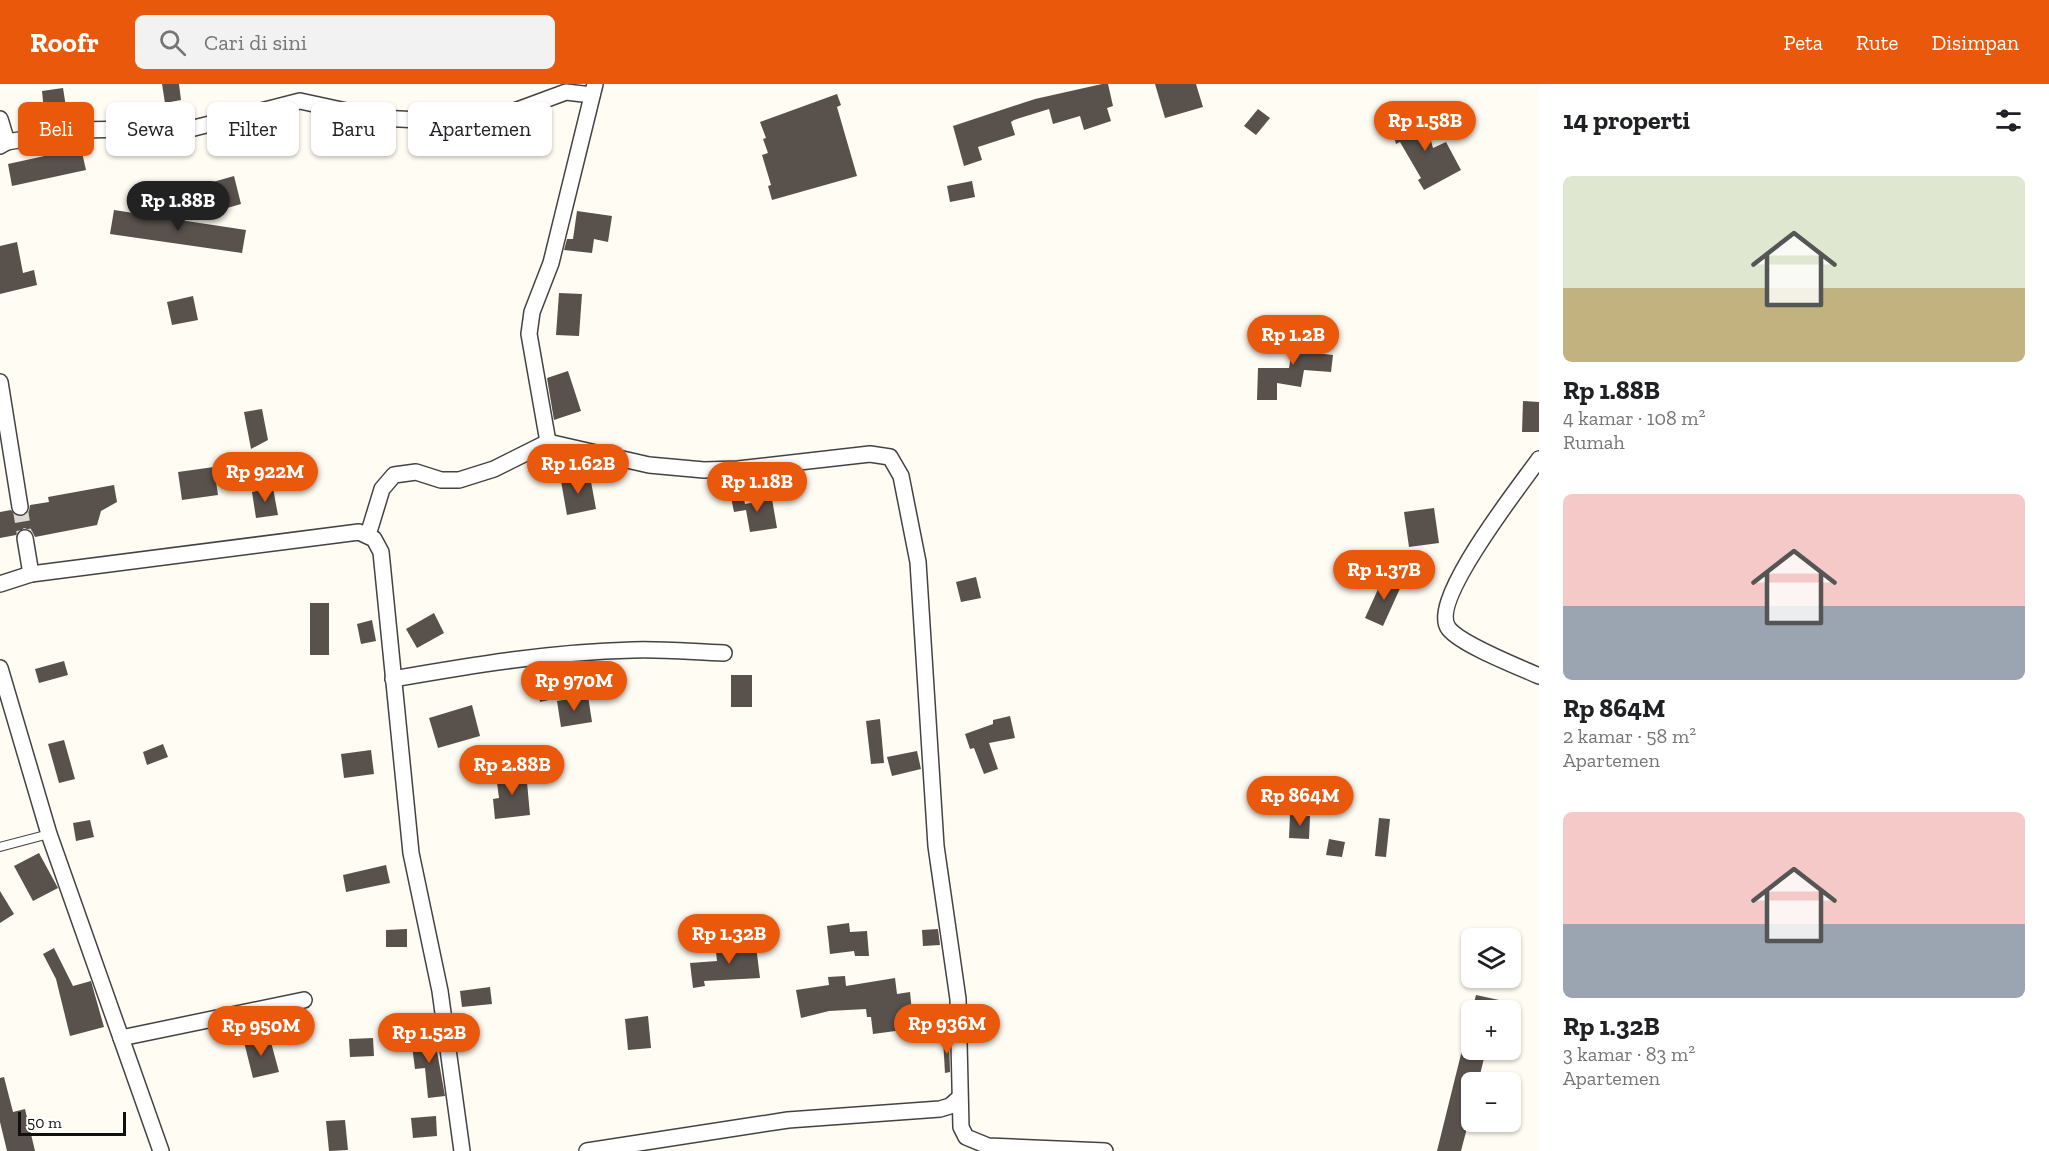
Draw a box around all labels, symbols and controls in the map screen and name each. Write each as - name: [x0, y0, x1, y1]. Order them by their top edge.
- search box: [135, 15, 555, 69]
- text: Roofr: [30, 26, 99, 59]
- icon: search: [156, 26, 189, 59]
- text: Cari di sini: [204, 29, 307, 56]
- text: Peta: [1784, 30, 1823, 55]
- text: Rute: [1856, 30, 1898, 55]
- text: Disimpan: [1931, 30, 2019, 55]
- pin: Rp 1.58B: [1363, 101, 1487, 152]
- chip: Beli: [18, 102, 94, 156]
- chip: Sewa: [106, 102, 195, 156]
- chip: Filter: [207, 102, 299, 156]
- chip: Baru: [311, 102, 396, 156]
- chip: Apartemen: [408, 102, 552, 156]
- text: 14 properti: [1563, 104, 1690, 136]
- icon: filters: [1992, 104, 2025, 137]
- text: Rp 1.58B: [1388, 108, 1462, 132]
- pin: Rp 1.88B: [116, 181, 240, 232]
- text: Rp 1.88B: [141, 188, 215, 212]
- icon: home: [1740, 215, 1848, 323]
- pin: Rp 1.2B: [1238, 315, 1348, 366]
- text: Rp 1.2B: [1261, 322, 1325, 346]
- text: Rp 1.88B: [1563, 374, 1660, 406]
- text: 4 kamar · 108 m²: [1563, 406, 1706, 430]
- text: Rumah: [1563, 430, 1625, 454]
- pin: Rp 1.62B: [516, 444, 640, 495]
- text: Rp 1.62B: [541, 451, 615, 475]
- pin: Rp 922M: [210, 452, 320, 503]
- text: Rp 922M: [226, 459, 304, 483]
- pin: Rp 1.18B: [695, 462, 819, 513]
- text: Rp 1.18B: [721, 469, 793, 493]
- icon: home: [1740, 533, 1848, 641]
- pin: Rp 1.37B: [1322, 550, 1446, 601]
- text: Rp 1.37B: [1347, 557, 1421, 581]
- pin: Rp 970M: [519, 661, 629, 712]
- text: Rp 970M: [535, 668, 613, 692]
- text: Rp 864M: [1563, 692, 1665, 724]
- text: 2 kamar · 58 m²: [1563, 724, 1696, 748]
- pin: Rp 2.88B: [450, 745, 574, 796]
- text: Apartemen: [1563, 748, 1660, 772]
- text: Rp 2.88B: [473, 752, 551, 776]
- pin: Rp 864M: [1245, 776, 1355, 827]
- text: Rp 864M: [1261, 783, 1339, 807]
- icon: home: [1740, 851, 1848, 959]
- pin: Rp 1.32B: [667, 914, 791, 965]
- text: Rp 1.32B: [692, 921, 766, 945]
- map controls: [1461, 928, 1521, 1132]
- button: layers: [1461, 928, 1521, 988]
- button: +: [1461, 1000, 1521, 1060]
- pin: Rp 936M: [892, 1004, 1002, 1055]
- pin: Rp 950M: [206, 1006, 316, 1057]
- text: Rp 1.32B: [1563, 1010, 1660, 1042]
- text: Rp 936M: [908, 1011, 986, 1035]
- text: Rp 950M: [222, 1013, 300, 1037]
- pin: Rp 1.52B: [367, 1013, 491, 1064]
- text: Rp 1.52B: [392, 1020, 466, 1044]
- text: 3 kamar · 83 m²: [1563, 1042, 1695, 1066]
- text: Apartemen: [1563, 1066, 1660, 1090]
- button: −: [1461, 1072, 1521, 1132]
- scale bar: [18, 1109, 126, 1136]
- text: 50 m: [27, 1113, 62, 1132]

